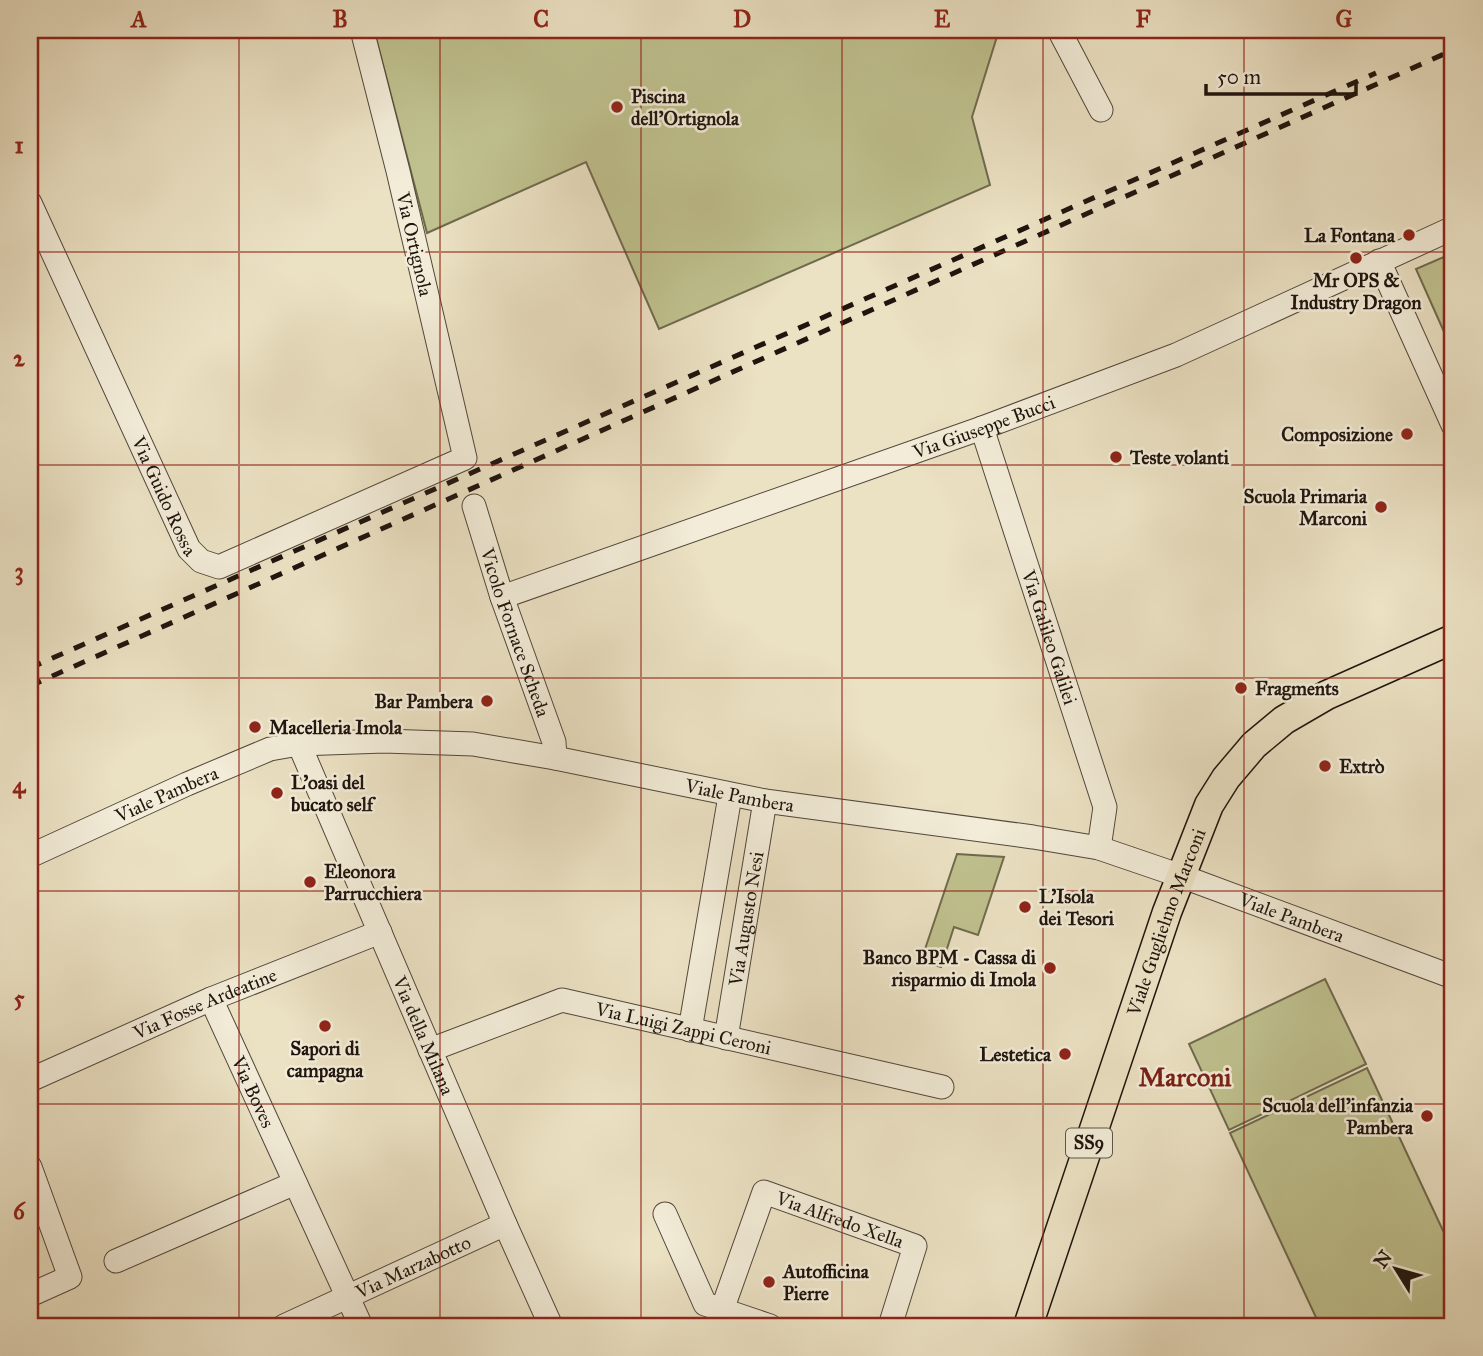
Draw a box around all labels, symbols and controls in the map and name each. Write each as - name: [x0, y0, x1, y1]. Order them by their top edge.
- text: A: [129, 5, 147, 33]
- text: B: [332, 5, 348, 33]
- text: C: [533, 5, 549, 33]
- text: D: [733, 5, 751, 33]
- text: E: [934, 5, 951, 33]
- text: F: [1135, 5, 1151, 33]
- text: G: [1336, 5, 1353, 33]
- scale bar: [1206, 52, 1357, 96]
- text: 50 m: [1217, 64, 1262, 90]
- place label: Piscina dell'Ortignola: [631, 85, 740, 131]
- marker: Piscina dell'Ortignola: [609, 99, 625, 115]
- text: 1: [14, 131, 24, 159]
- street label: Via Ortignola: [390, 189, 438, 300]
- place label: La Fontana: [1304, 224, 1396, 247]
- marker: La Fontana: [1401, 227, 1417, 243]
- marker: Mr OPS & Industry Dragon: [1348, 250, 1364, 266]
- place label: Mr OPS & Industry Dragon: [1291, 269, 1422, 315]
- text: 2: [13, 344, 25, 372]
- street label: Via Giuseppe Bucci: [909, 391, 1058, 464]
- place label: Composizione: [1281, 423, 1393, 447]
- marker: Composizione: [1399, 426, 1415, 442]
- street label: Via Guido Rossa: [126, 432, 201, 562]
- place label: Teste volanti: [1129, 446, 1230, 469]
- marker: Teste volanti: [1108, 449, 1124, 465]
- place label: Scuola Primaria Marconi: [1244, 485, 1368, 530]
- marker: Scuola Primaria Marconi: [1373, 499, 1389, 515]
- street label: Vicolo Fornace Scheda: [475, 544, 555, 721]
- text: 3: [14, 557, 24, 586]
- street label: Via Galileo Galilei: [1017, 566, 1082, 708]
- place label: Fragments: [1255, 677, 1339, 701]
- marker: Fragments: [1233, 680, 1249, 696]
- place label: Bar Pambera: [374, 690, 474, 713]
- marker: Bar Pambera: [479, 693, 495, 709]
- place label: Macelleria Imola: [269, 716, 403, 739]
- marker: Macelleria Imola: [247, 719, 263, 735]
- place label: Extrò: [1339, 755, 1385, 778]
- marker: Extrò: [1317, 758, 1333, 774]
- street label: Viale Pambera: [111, 761, 222, 828]
- text: 4: [13, 771, 27, 799]
- place label: L'oasi del bucato self: [290, 771, 377, 816]
- street label: Viale Pambera: [682, 774, 796, 817]
- marker: L'oasi del bucato self: [269, 785, 285, 801]
- street label: Viale Guglielmo Marconi: [1122, 825, 1211, 1020]
- street label: Via Augusto Nesi: [724, 850, 769, 989]
- place label: Eleonora Parrucchiera: [324, 860, 423, 905]
- marker: Eleonora Parrucchiera: [302, 874, 318, 890]
- place label: L'Isola dei Tesori: [1039, 885, 1115, 930]
- street label: Viale Pambera: [1235, 887, 1348, 948]
- marker: L'Isola dei Tesori: [1017, 899, 1033, 915]
- place label: Banco BPM - Cassa di risparmio di Imola: [863, 946, 1037, 992]
- marker: Banco BPM - Cassa di risparmio di Imola: [1042, 960, 1058, 976]
- street label: Via Fosse Ardeatine: [129, 963, 280, 1045]
- street label: Via della Milana: [388, 972, 460, 1099]
- text: 5: [14, 984, 25, 1012]
- street label: Via Luigi Zappi Ceroni: [593, 997, 774, 1060]
- marker: Sapori di campagna: [317, 1018, 333, 1034]
- place label: Sapori di campagna: [287, 1037, 364, 1083]
- place label: Lestetica: [980, 1043, 1052, 1066]
- marker: Lestetica: [1057, 1046, 1073, 1062]
- street label: Via Boves: [226, 1051, 279, 1132]
- district label: Marconi: [1139, 1061, 1232, 1093]
- place label: Scuola dell'infanzia Pambera: [1262, 1094, 1414, 1139]
- marker: Scuola dell'infanzia Pambera: [1419, 1108, 1435, 1124]
- road number: SS9: [1066, 1128, 1112, 1158]
- street label: Via Alfredo Xella: [772, 1186, 908, 1253]
- text: 6: [13, 1197, 26, 1225]
- street label: Via Marzabotto: [351, 1230, 475, 1304]
- north arrow: [1360, 1234, 1430, 1304]
- text: N: [1369, 1246, 1397, 1272]
- place label: Autofficina Pierre: [781, 1260, 870, 1305]
- marker: Autofficina Pierre: [761, 1274, 777, 1290]

